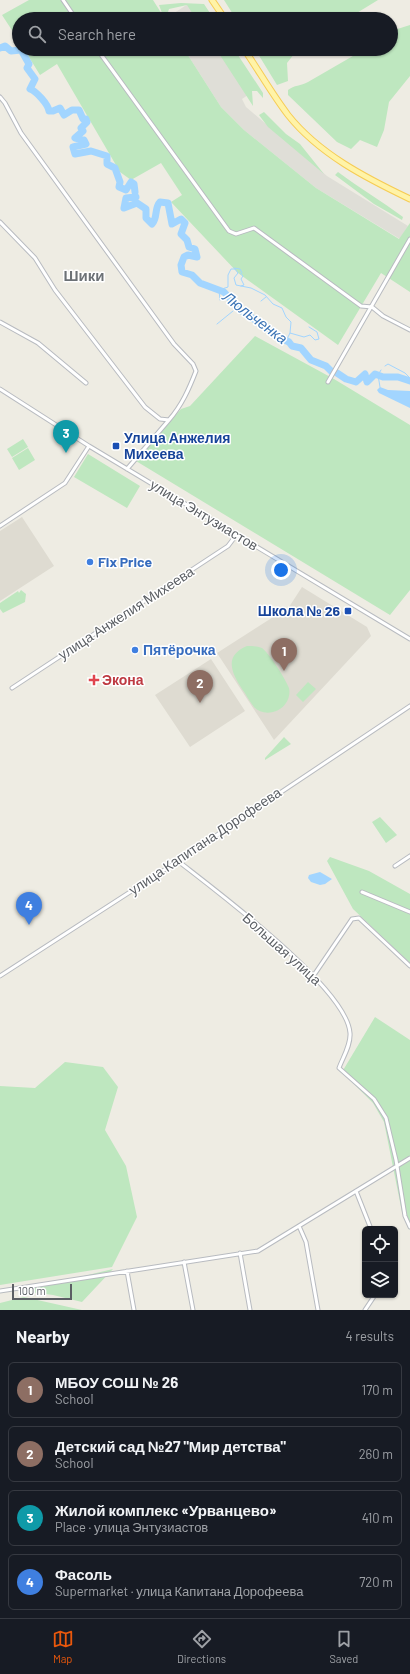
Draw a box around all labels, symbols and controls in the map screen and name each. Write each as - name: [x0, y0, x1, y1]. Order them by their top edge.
- search box: [12, 12, 398, 56]
- icon: search: [26, 23, 48, 45]
- text: Search here: [58, 25, 136, 43]
- district label: Шики: [63, 266, 105, 284]
- water label: Люльченка: [219, 287, 291, 347]
- pin: 3: [53, 420, 79, 453]
- place label: Улица Анжелия Михеева: [124, 429, 230, 462]
- marker: Улица Анжелия Михеева: [111, 441, 121, 451]
- street label: улица Энтузиастов: [147, 476, 261, 554]
- place label: Fix Price: [98, 553, 152, 570]
- marker: Fix Price: [85, 557, 95, 567]
- your location: [271, 560, 291, 580]
- street label: улица Анжелия Михеева: [55, 562, 197, 663]
- place label: Школа № 26: [258, 602, 340, 619]
- marker: Школа № 26: [343, 606, 353, 616]
- pin: 1: [271, 638, 297, 671]
- place label: Пятёрочка: [143, 641, 216, 658]
- marker: Пятёрочка: [130, 645, 140, 655]
- pin: 2: [187, 670, 213, 703]
- place label: Экона: [102, 671, 144, 688]
- marker: Экона: [89, 675, 99, 685]
- street label: улица Капитана Дорофеева: [125, 783, 284, 898]
- pin: 4: [16, 892, 42, 925]
- street label: Большая улица: [239, 909, 325, 989]
- map controls: [362, 1226, 398, 1298]
- button: locate: [362, 1226, 398, 1262]
- button: layers: [362, 1262, 398, 1298]
- scale bar: [12, 1282, 72, 1301]
- text: 100 m: [18, 1284, 46, 1297]
- text: Nearby: [16, 1326, 70, 1346]
- text: 4 results: [346, 1328, 394, 1344]
- text: МБОУ СОШ № 26: [55, 1373, 178, 1391]
- text: 1: [28, 1382, 32, 1398]
- text: 170 m: [362, 1382, 393, 1398]
- text: School: [55, 1391, 93, 1407]
- text: Детский сад №27 "Мир детства": [55, 1437, 286, 1455]
- text: 2: [26, 1446, 34, 1462]
- text: 260 m: [359, 1446, 393, 1462]
- text: School: [55, 1455, 93, 1471]
- text: Жилой комплекс «Урванцево»: [55, 1501, 277, 1519]
- text: 3: [26, 1510, 34, 1526]
- text: 410 m: [362, 1510, 393, 1526]
- text: Place · улица Энтузиастов: [55, 1519, 208, 1535]
- text: Фасоль: [55, 1565, 112, 1583]
- text: 4: [26, 1574, 34, 1590]
- text: 720 m: [359, 1574, 393, 1590]
- text: Supermarket · улица Капитана Дорофеева: [55, 1583, 303, 1599]
- tab: Map: [52, 1628, 74, 1665]
- tab: Directions: [177, 1628, 226, 1665]
- tab: Saved: [329, 1628, 358, 1665]

